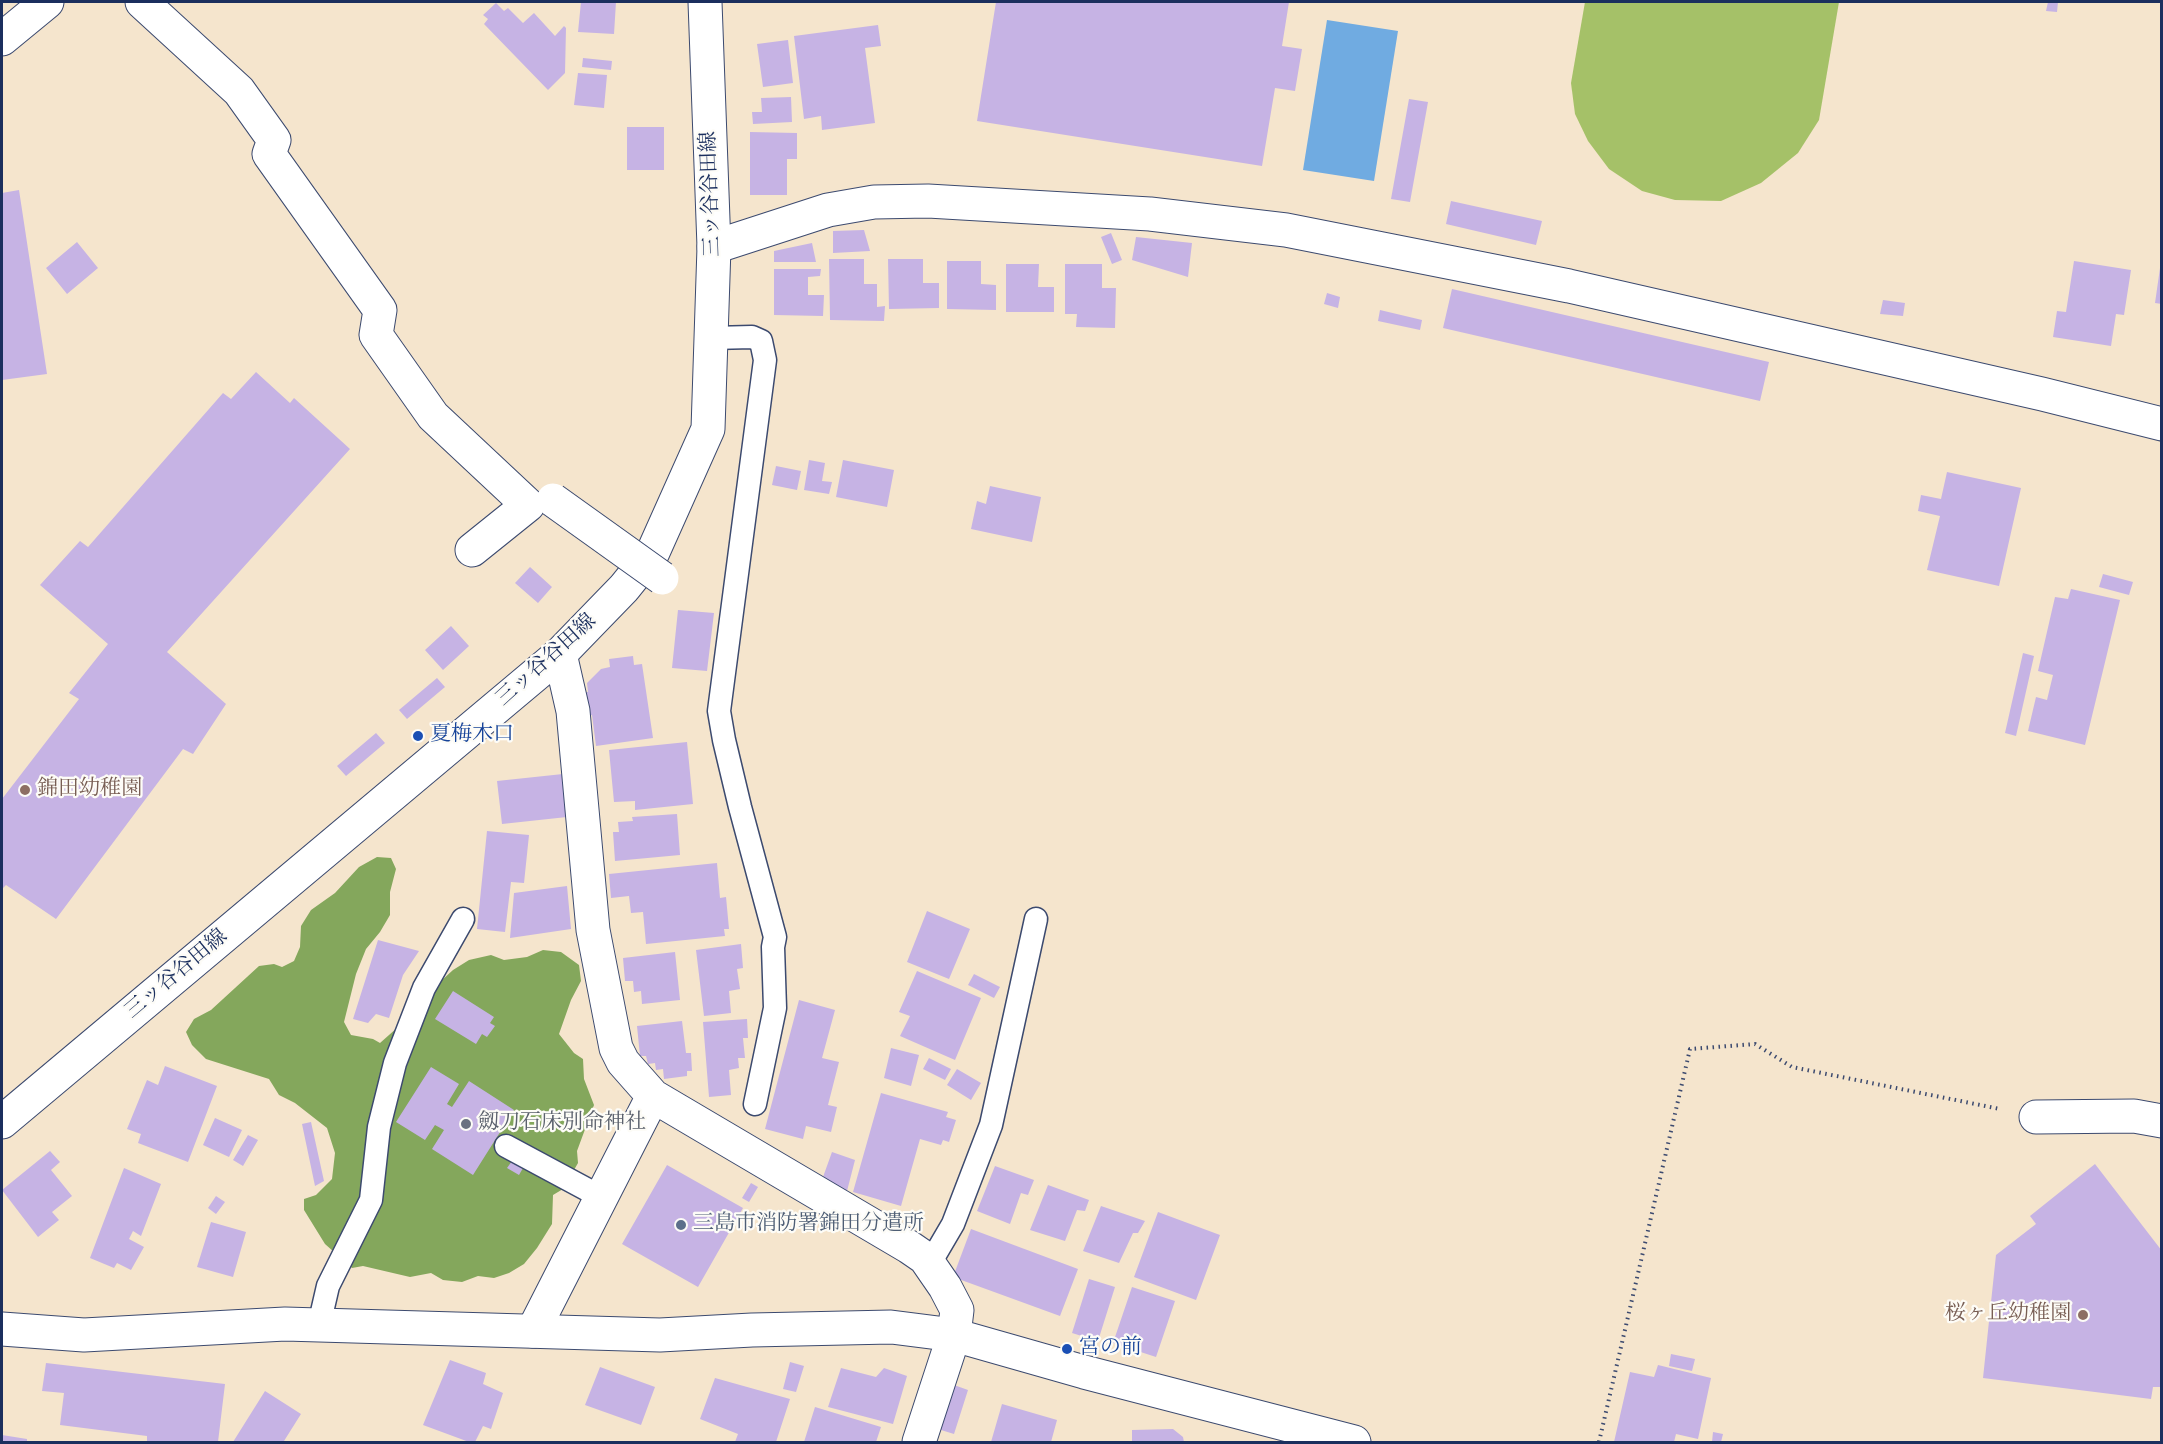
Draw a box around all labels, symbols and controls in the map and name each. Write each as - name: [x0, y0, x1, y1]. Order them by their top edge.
- street label: 三ッ谷谷田線: [697, 131, 727, 257]
- street label: 三ッ谷谷田線: [492, 609, 602, 713]
- place label: 夏梅木口: [430, 723, 514, 749]
- marker: 夏梅木口: [411, 729, 425, 743]
- place label: 錦田幼稚園: [37, 777, 142, 803]
- marker: 錦田幼稚園: [18, 783, 32, 797]
- street label: 三ッ谷谷田線: [121, 925, 233, 1025]
- place label: 劔刀石床別命神社: [478, 1111, 646, 1137]
- marker: 劔刀石床別命神社: [459, 1117, 473, 1131]
- place label: 三島市消防署錦田分遣所: [693, 1212, 924, 1238]
- marker: 三島市消防署錦田分遣所: [674, 1218, 688, 1232]
- place label: 桜ヶ丘幼稚園: [1945, 1302, 2071, 1328]
- marker: 桜ヶ丘幼稚園: [2076, 1308, 2090, 1322]
- place label: 宮の前: [1079, 1336, 1142, 1362]
- marker: 宮の前: [1060, 1342, 1074, 1356]

